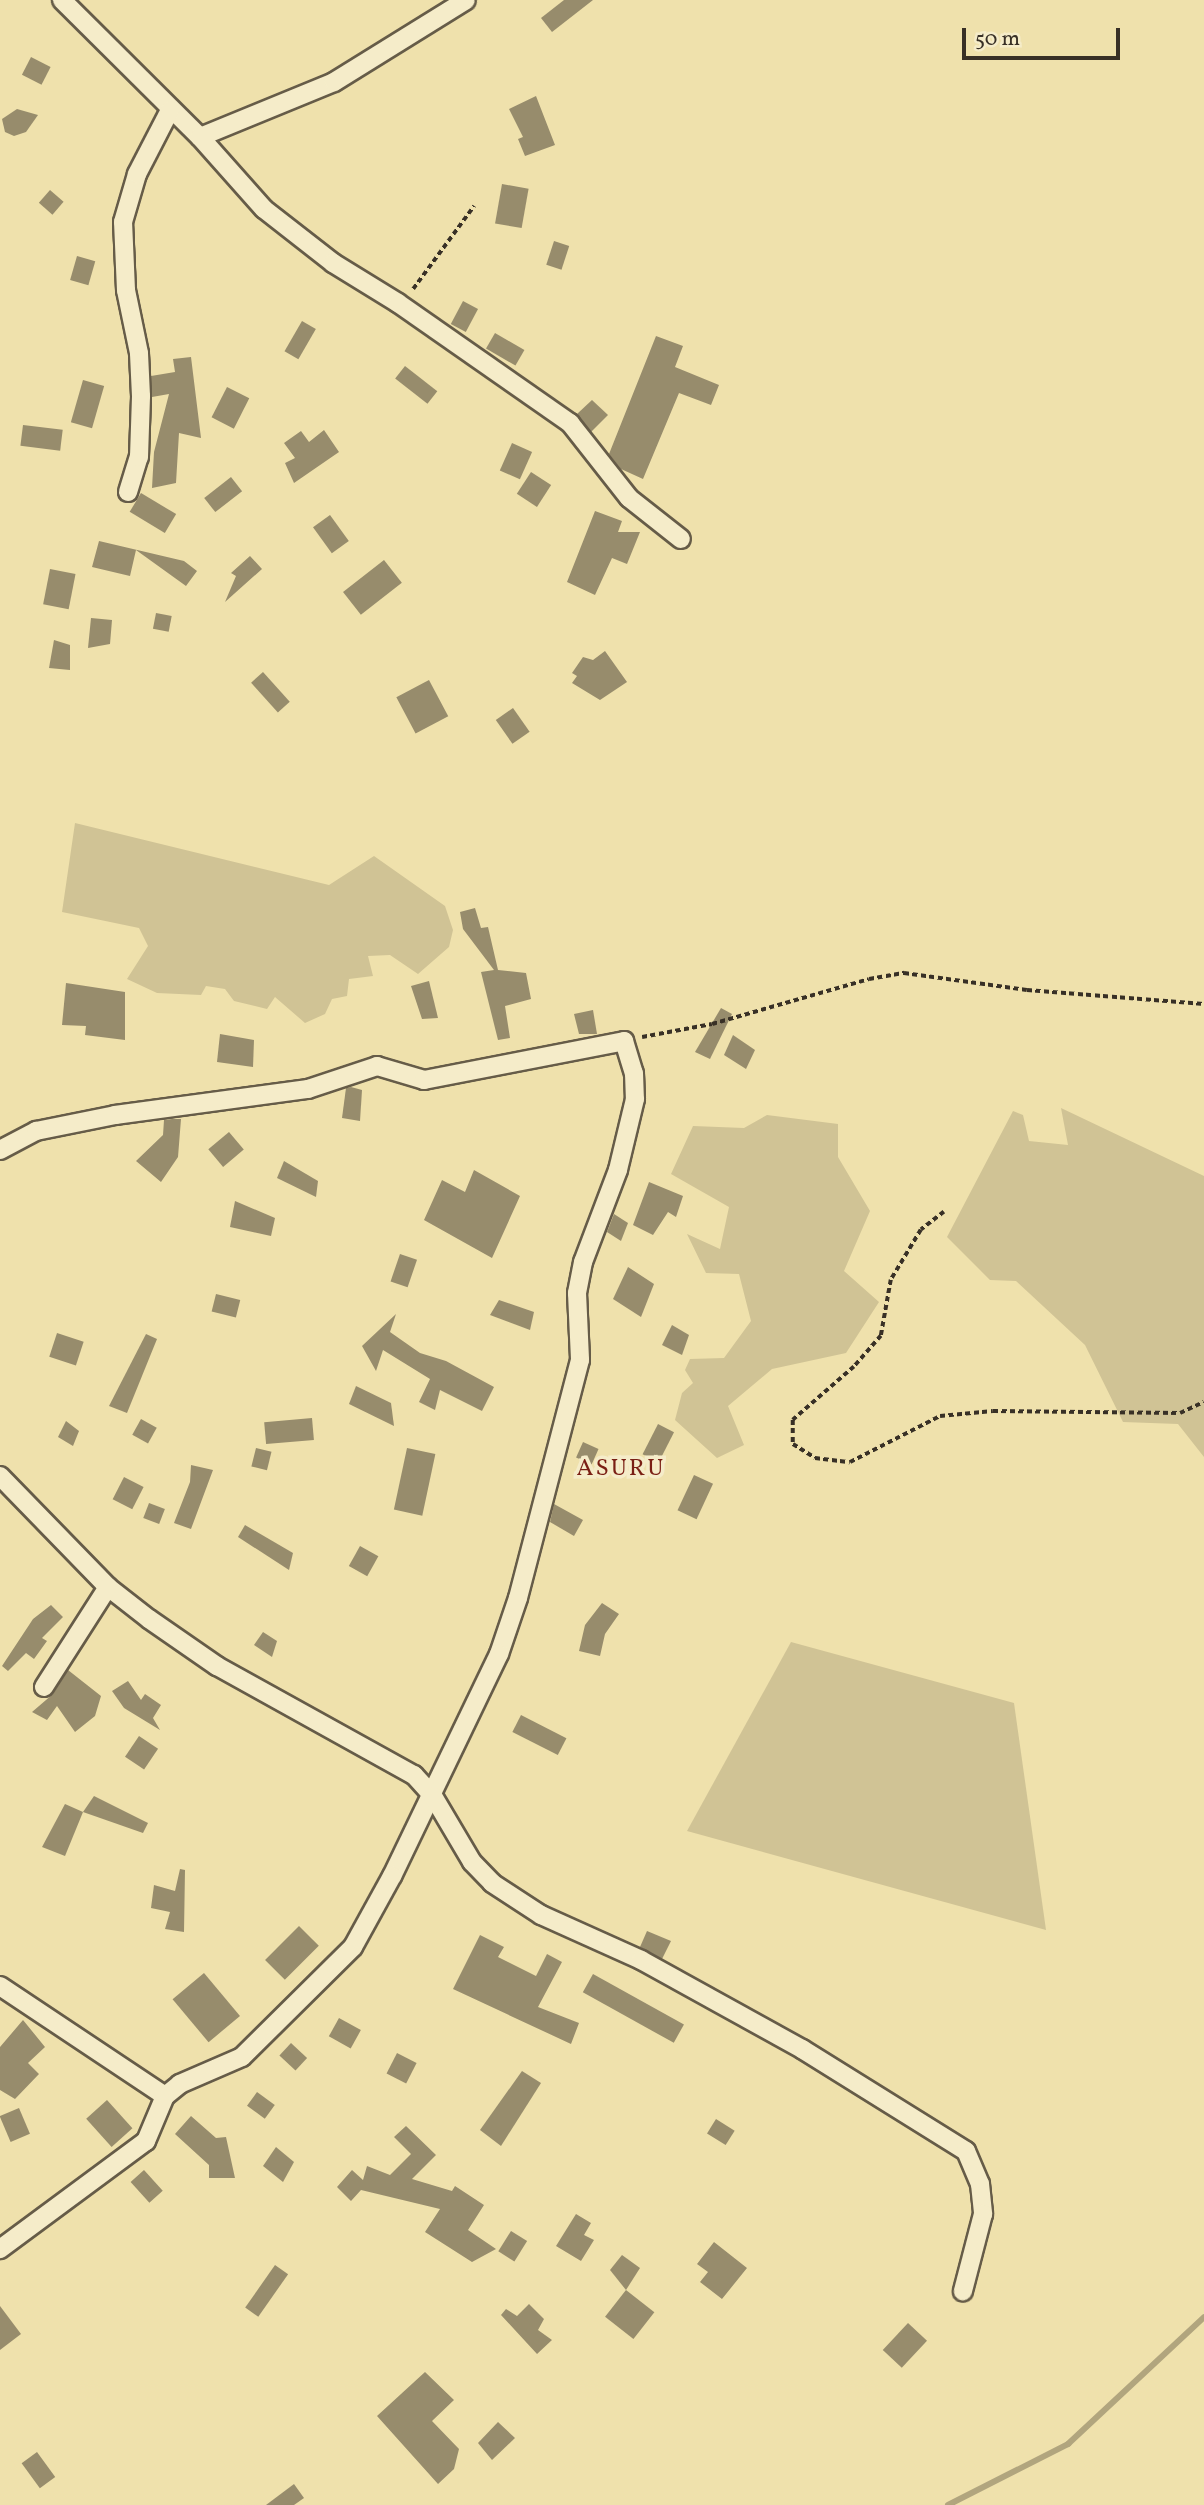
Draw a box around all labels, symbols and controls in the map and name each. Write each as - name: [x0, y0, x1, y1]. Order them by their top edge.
- scale bar: [966, 14, 1124, 58]
- text: 50 m: [975, 25, 1020, 54]
- district label: ASURU: [577, 1456, 665, 1484]

